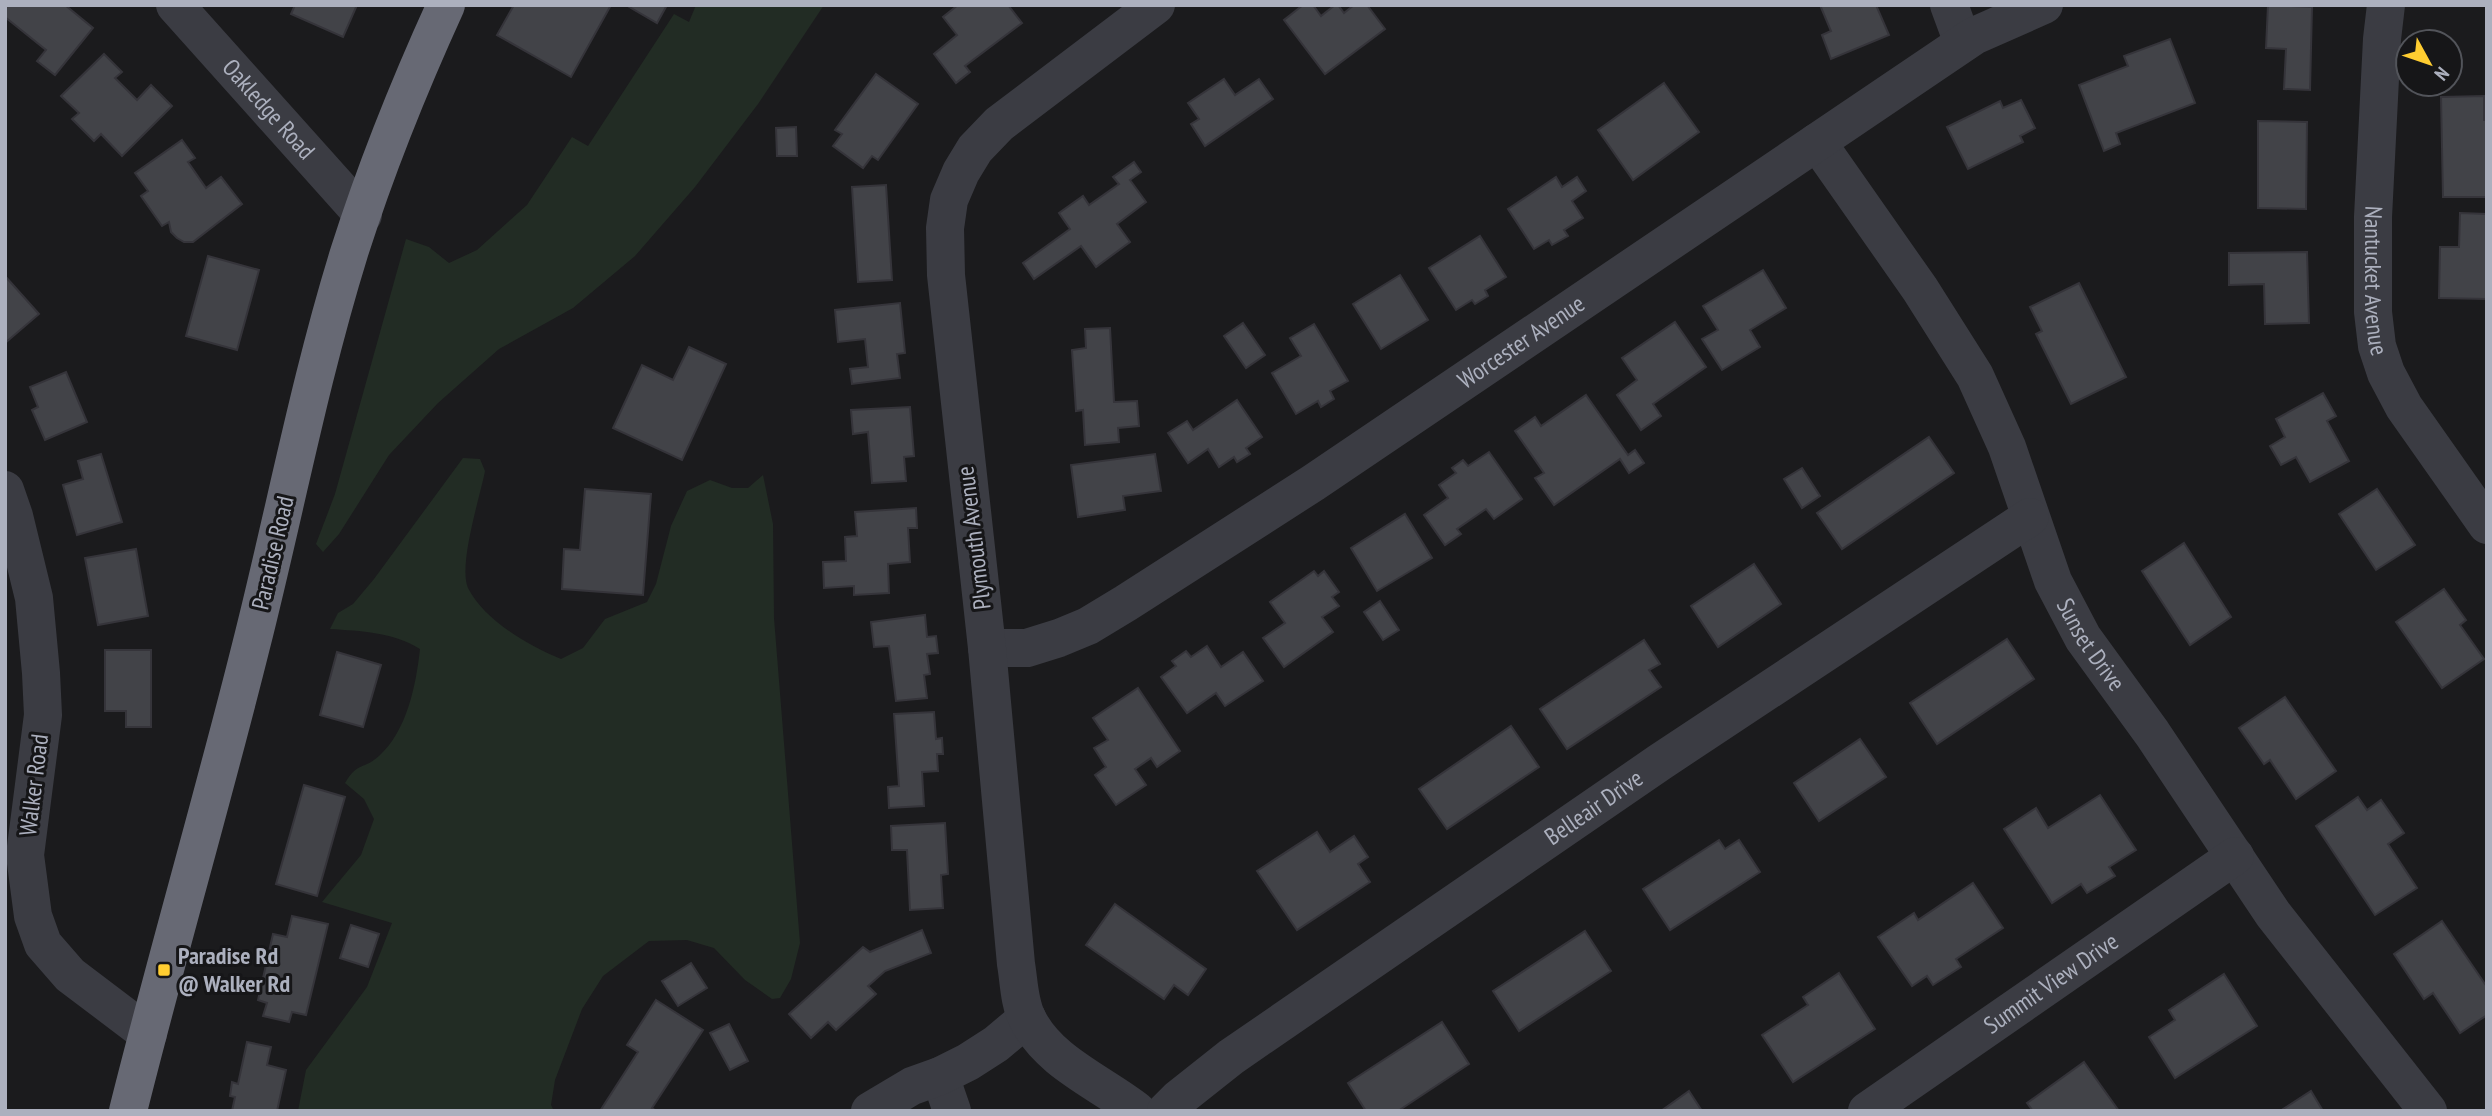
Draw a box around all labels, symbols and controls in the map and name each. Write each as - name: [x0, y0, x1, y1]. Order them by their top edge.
- north arrow: [2394, 28, 2464, 98]
- street label: Oakledge Road: [216, 52, 322, 166]
- text: N: [2430, 62, 2455, 86]
- street label: Nantucket Avenue: [2358, 205, 2395, 359]
- street label: Worcester Avenue: [1452, 288, 1590, 396]
- street label: Plymouth Avenue: [949, 465, 998, 611]
- street label: Paradise Road: [244, 493, 301, 613]
- street label: Sunset Drive: [2050, 593, 2132, 697]
- street label: Walker Road: [12, 732, 55, 838]
- street label: Belleair Drive: [1538, 762, 1649, 852]
- street label: Summit View Drive: [1978, 926, 2124, 1040]
- place label: Paradise Rd @ Walker Rd: [178, 940, 290, 999]
- marker: Paradise Rd @ Walker Rd: [156, 962, 172, 978]

